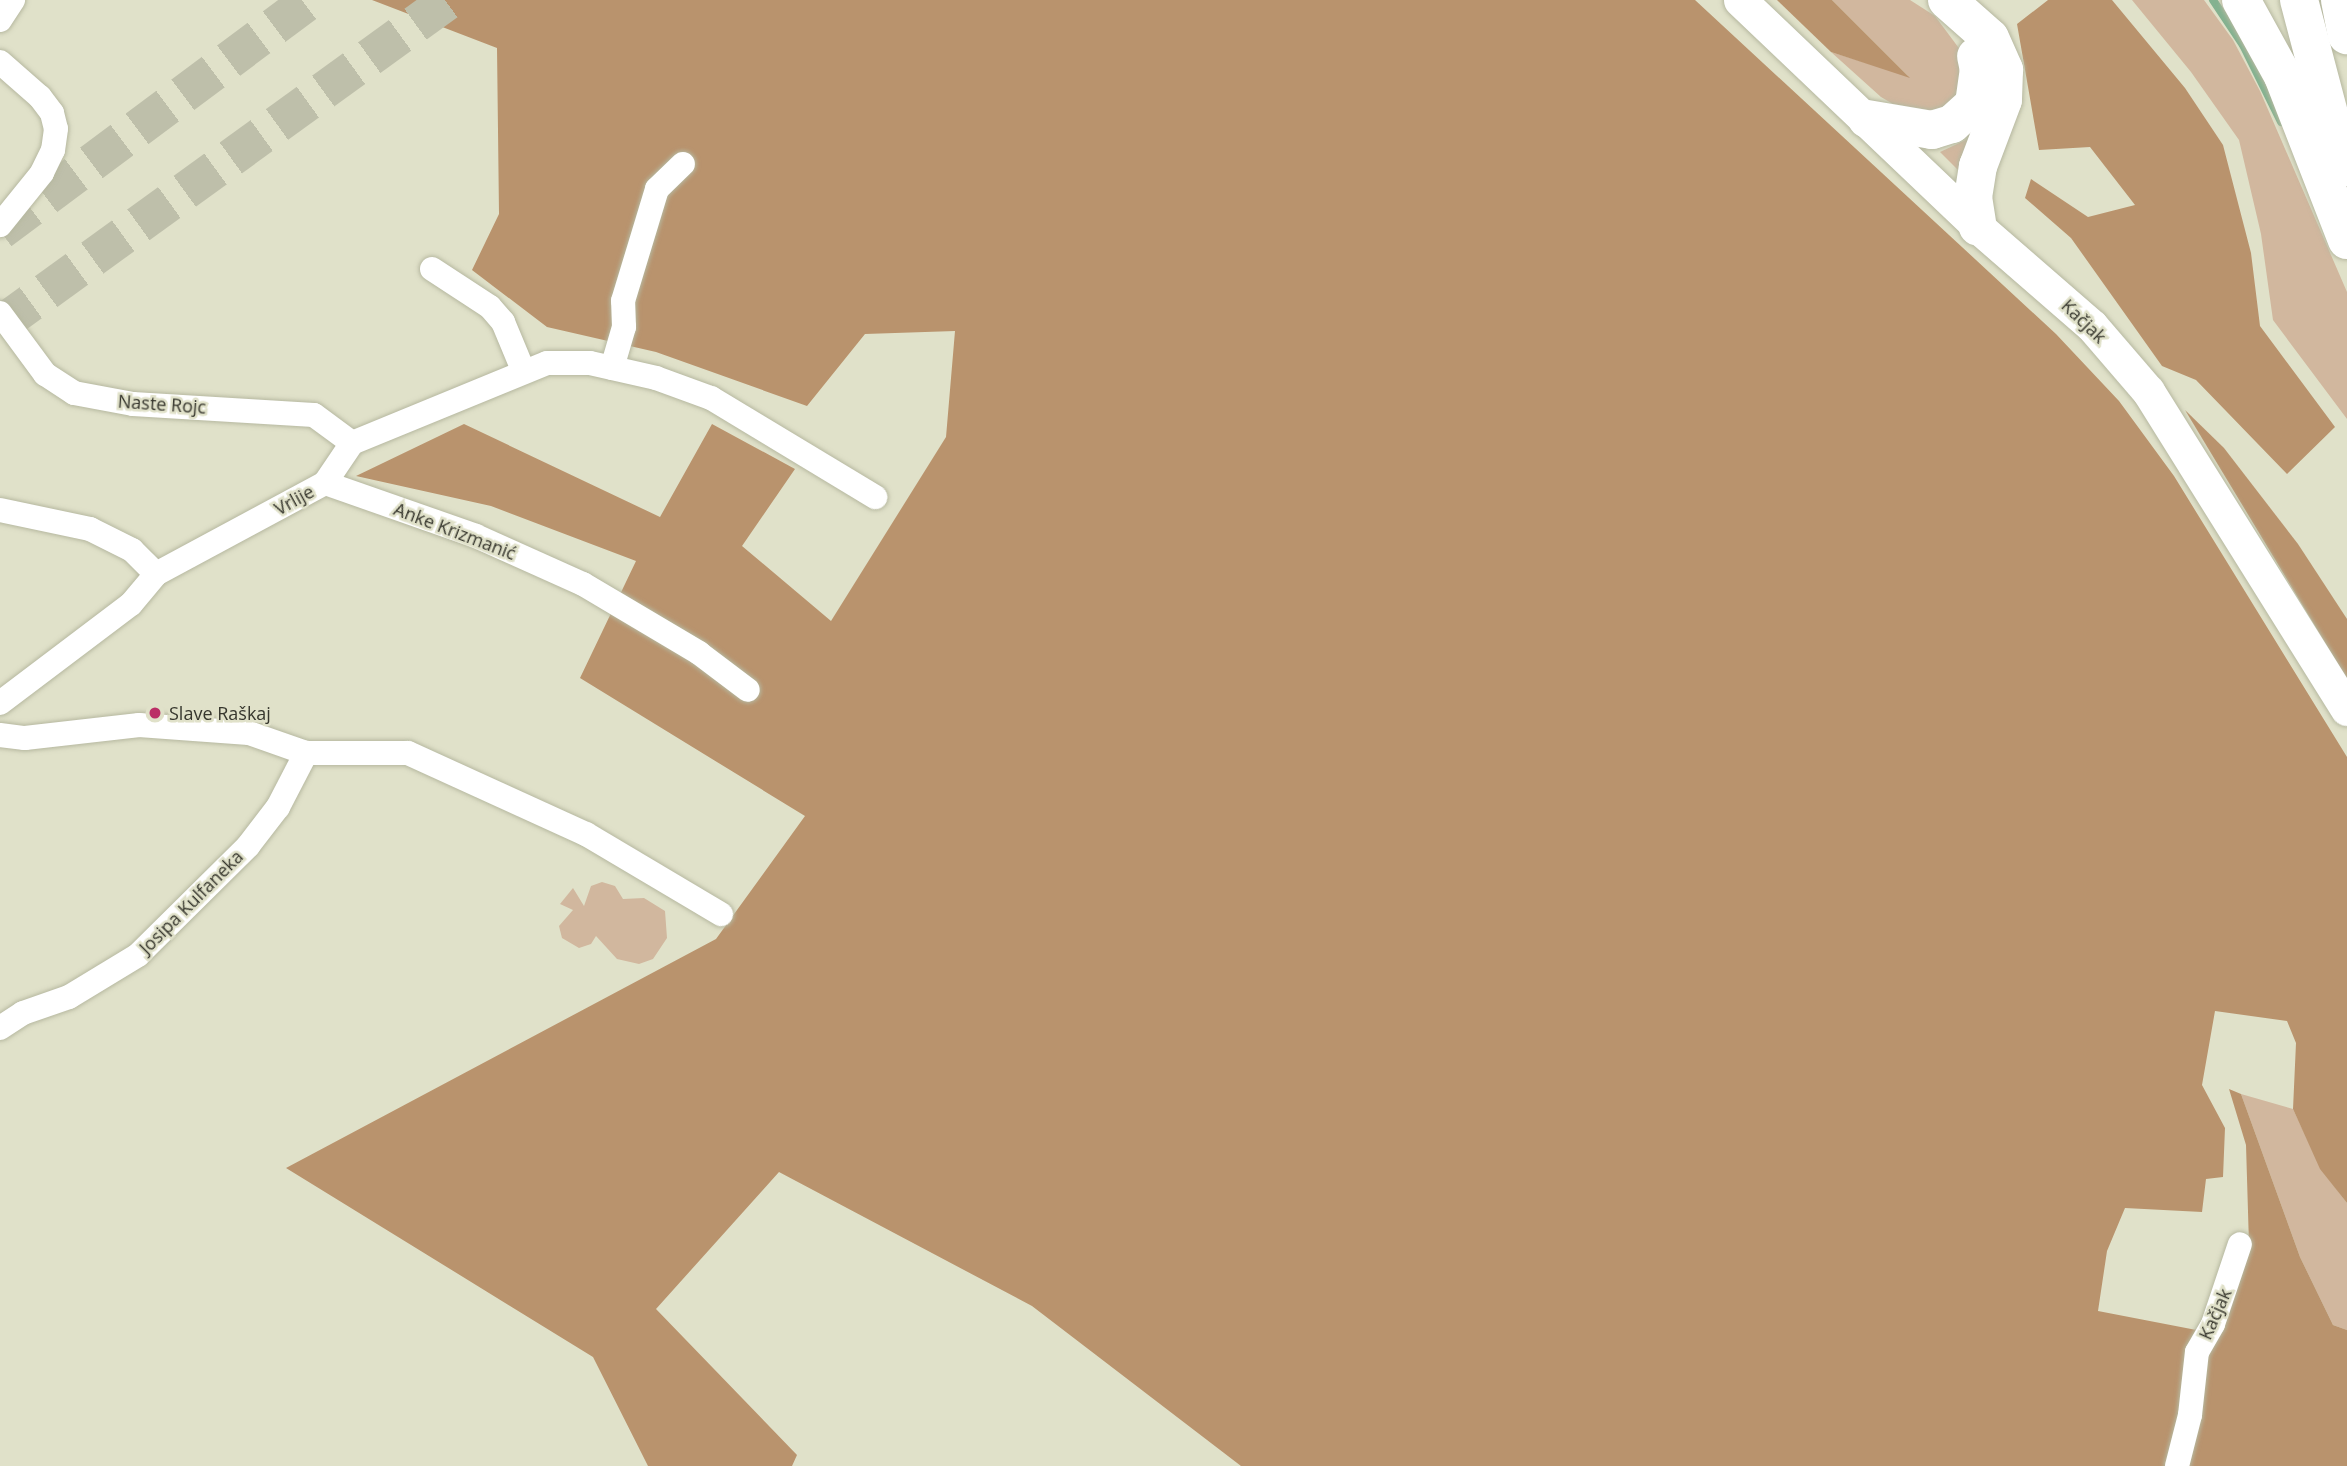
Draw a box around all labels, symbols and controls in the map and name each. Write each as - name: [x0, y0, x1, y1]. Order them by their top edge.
- street label: Kačjak: [2057, 295, 2111, 347]
- street label: Naste Rojc: [117, 390, 207, 418]
- street label: Vrlije: [270, 480, 318, 520]
- street label: Anke Krizmanić: [391, 498, 519, 564]
- place label: Slave Raškaj: [169, 702, 271, 724]
- marker: Slave Raškaj: [147, 705, 163, 721]
- street label: Josipa Kulfaneka: [135, 846, 247, 958]
- street label: Kačjak: [2194, 1285, 2236, 1343]

